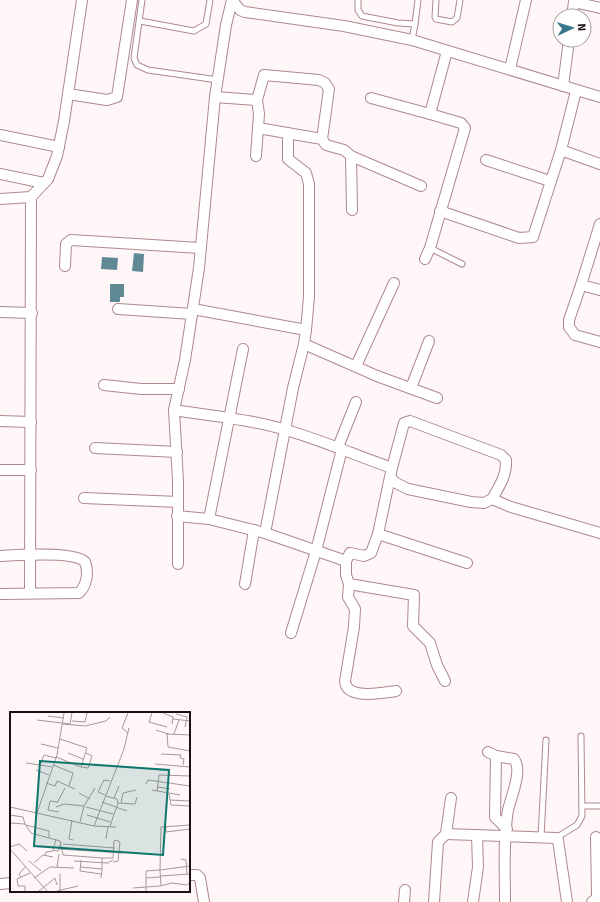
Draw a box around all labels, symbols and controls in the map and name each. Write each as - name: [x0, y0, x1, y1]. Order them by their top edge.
- north arrow: [552, 8, 592, 48]
- text: N: [575, 23, 588, 32]
- inset map: [10, 712, 190, 892]

